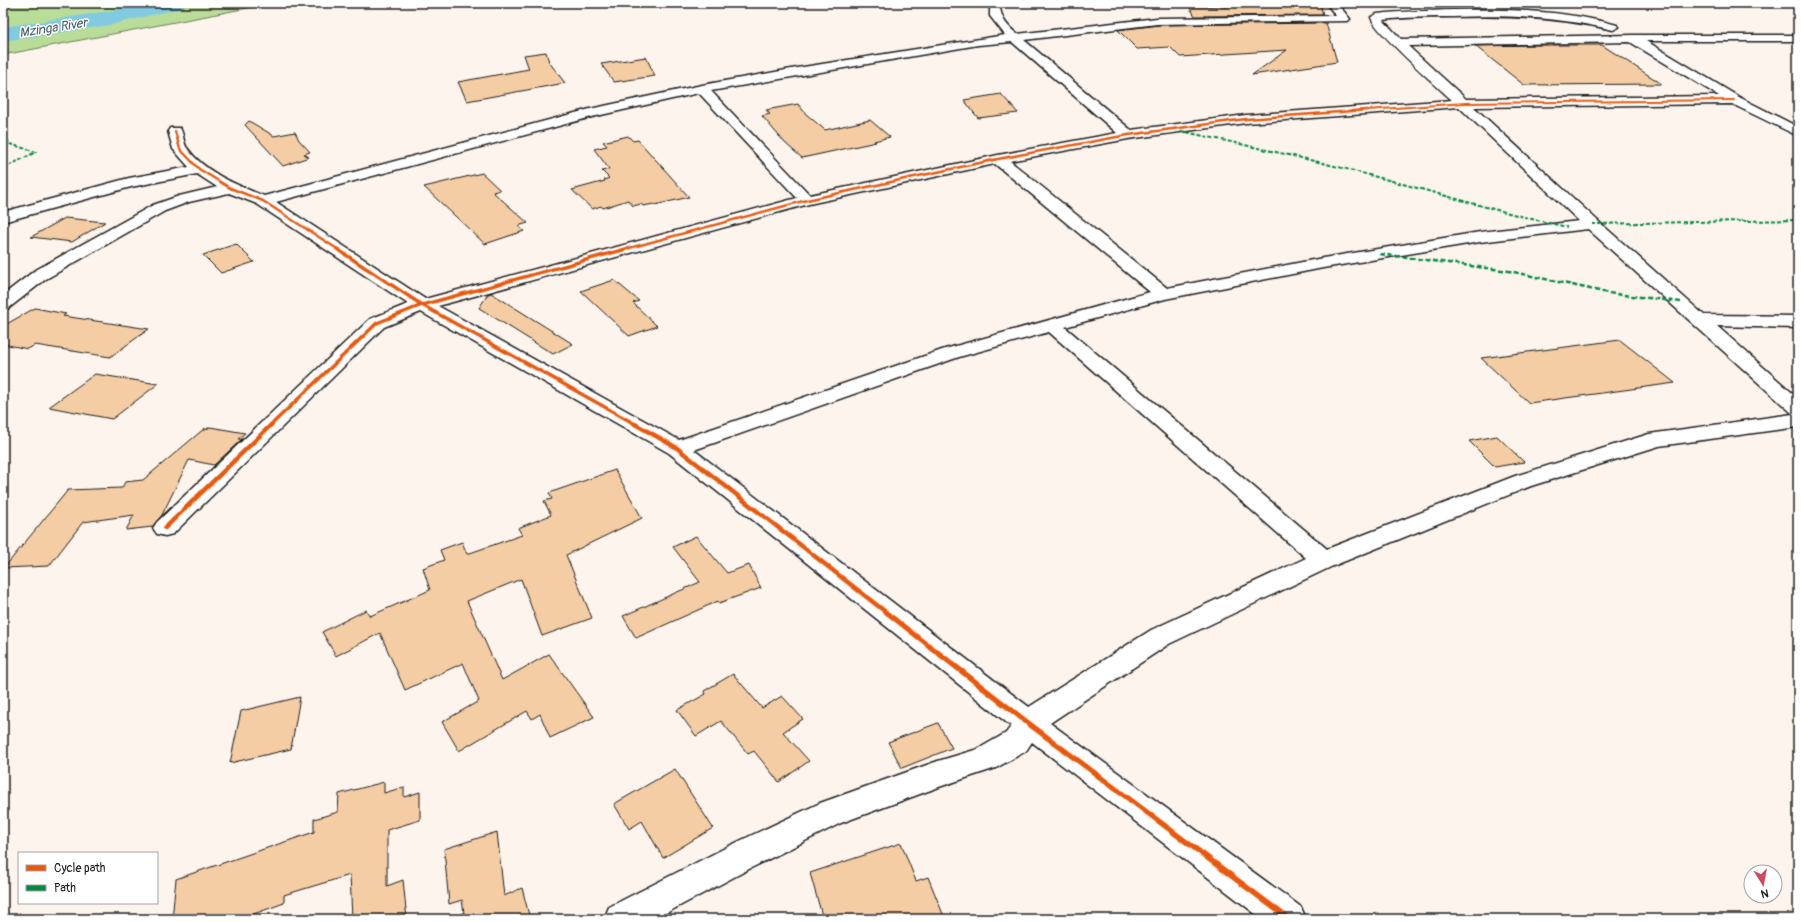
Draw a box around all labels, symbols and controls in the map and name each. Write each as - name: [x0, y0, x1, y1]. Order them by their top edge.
- water label: Mzinga River: [18, 14, 90, 41]
- legend: [18, 852, 158, 904]
- text: Cycle path: [54, 861, 106, 876]
- north arrow: [1743, 864, 1783, 904]
- text: Path: [54, 881, 76, 896]
- text: N: [1759, 886, 1770, 901]

